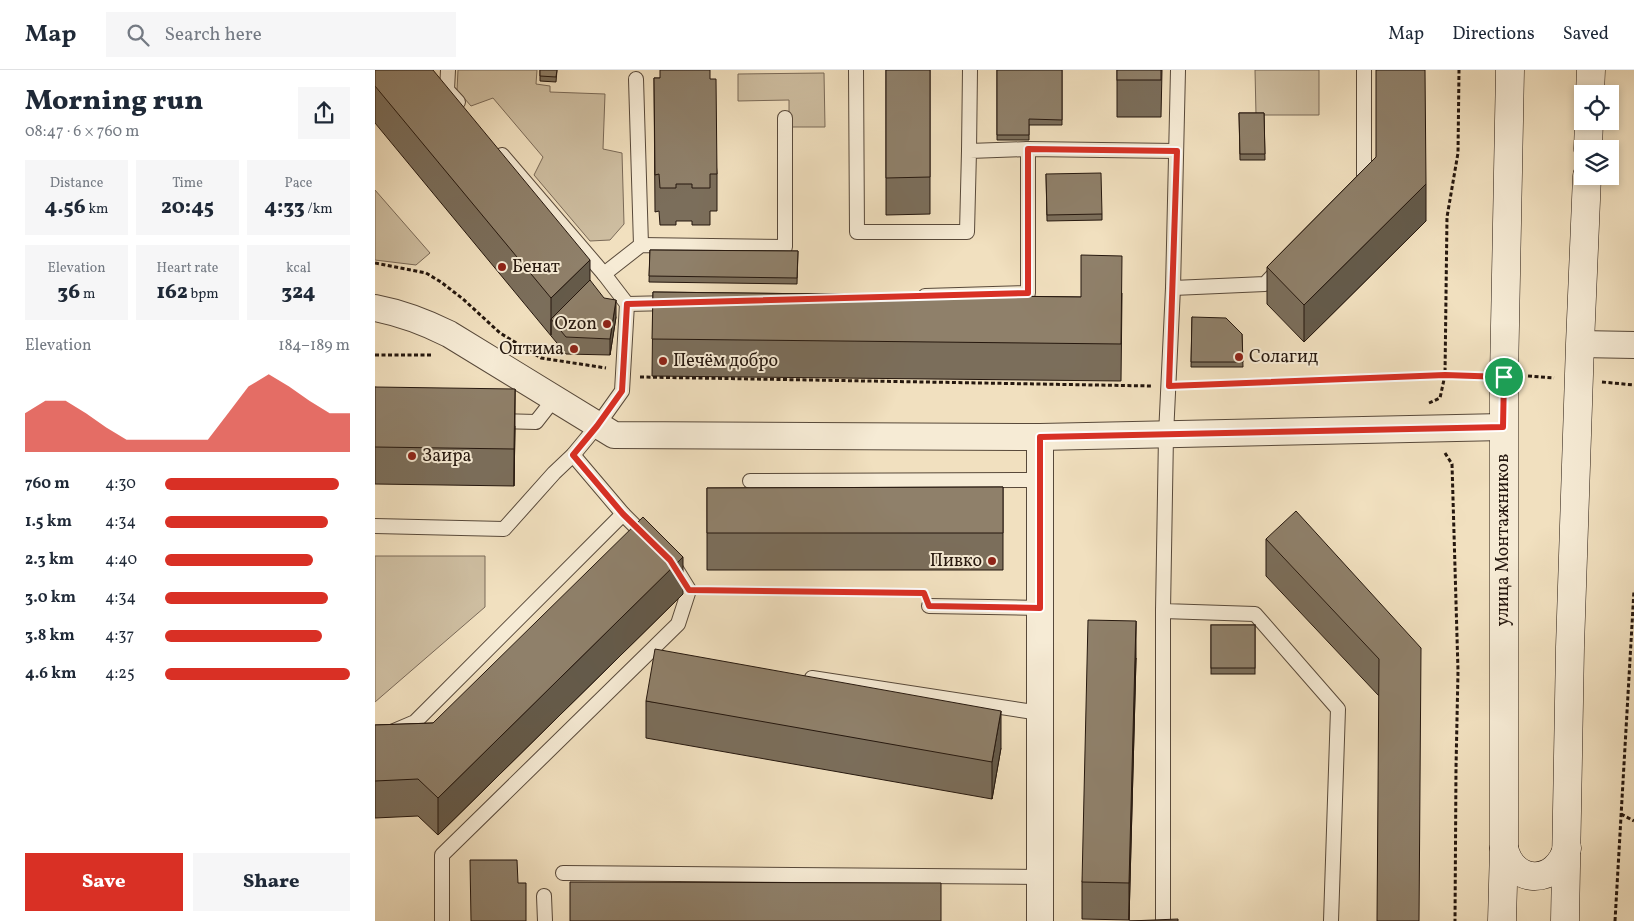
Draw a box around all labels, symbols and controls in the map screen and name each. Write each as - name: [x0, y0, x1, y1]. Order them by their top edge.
- search box: [106, 12, 456, 57]
- text: Map: [25, 18, 76, 52]
- icon: search: [124, 21, 152, 49]
- text: Search here: [164, 22, 262, 48]
- text: Map: [1388, 22, 1424, 47]
- text: Directions: [1452, 22, 1535, 47]
- text: Saved: [1563, 22, 1609, 47]
- text: Morning run: [25, 82, 203, 121]
- map controls: [1574, 85, 1619, 185]
- button: locate: [1574, 85, 1619, 130]
- button: share: [298, 87, 350, 139]
- text: 08:47 · 6 × 760 m: [25, 121, 140, 143]
- button: layers: [1574, 140, 1619, 185]
- text: Distance: [50, 174, 103, 193]
- text: Time: [172, 174, 203, 193]
- text: Pace: [285, 174, 313, 193]
- text: 4.56: [45, 193, 86, 222]
- text: 20:45: [161, 193, 214, 222]
- text: 4:33: [264, 193, 305, 222]
- text: km: [86, 200, 108, 219]
- text: /km: [305, 200, 333, 219]
- place label: Бенат: [512, 255, 560, 280]
- text: Elevation: [47, 259, 106, 278]
- text: Heart rate: [157, 259, 218, 278]
- text: kcal: [286, 259, 311, 278]
- marker: Бенат: [496, 261, 508, 273]
- text: 36: [58, 278, 80, 307]
- text: 162: [156, 278, 188, 307]
- text: 324: [281, 278, 316, 307]
- text: m: [80, 285, 95, 304]
- text: bpm: [188, 285, 219, 304]
- place label: Ozon: [555, 312, 597, 337]
- marker: Ozon: [601, 318, 613, 330]
- text: Elevation: [25, 335, 92, 357]
- text: 184–189 m: [278, 335, 350, 357]
- place label: Оптима: [499, 337, 564, 362]
- marker: Оптима: [568, 343, 580, 355]
- place label: Солагид: [1249, 345, 1318, 370]
- place label: Печём добро: [673, 349, 778, 374]
- marker: Солагид: [1233, 351, 1245, 363]
- marker: Печём добро: [657, 355, 669, 367]
- pin: [1483, 356, 1525, 398]
- icon: arrive: [1490, 363, 1518, 391]
- place label: Заира: [422, 444, 471, 469]
- marker: Заира: [406, 450, 418, 462]
- street label: улица Монтажников: [1491, 454, 1516, 626]
- text: 760 m: [25, 473, 70, 495]
- text: 4:30: [105, 473, 136, 495]
- text: 1.5 km: [25, 511, 72, 533]
- text: 4:34: [105, 511, 136, 533]
- text: 2.3 km: [25, 549, 74, 571]
- text: 4:40: [105, 549, 137, 571]
- place label: Пивко: [930, 549, 982, 574]
- marker: Пивко: [986, 555, 998, 567]
- text: 3.0 km: [25, 587, 76, 609]
- text: 4:34: [105, 587, 136, 609]
- text: 3.8 km: [25, 625, 75, 647]
- text: 4:37: [105, 625, 134, 647]
- text: 4.6 km: [25, 663, 76, 685]
- text: 4:25: [105, 663, 135, 685]
- button: Save: [25, 853, 183, 911]
- button: Share: [193, 853, 350, 911]

